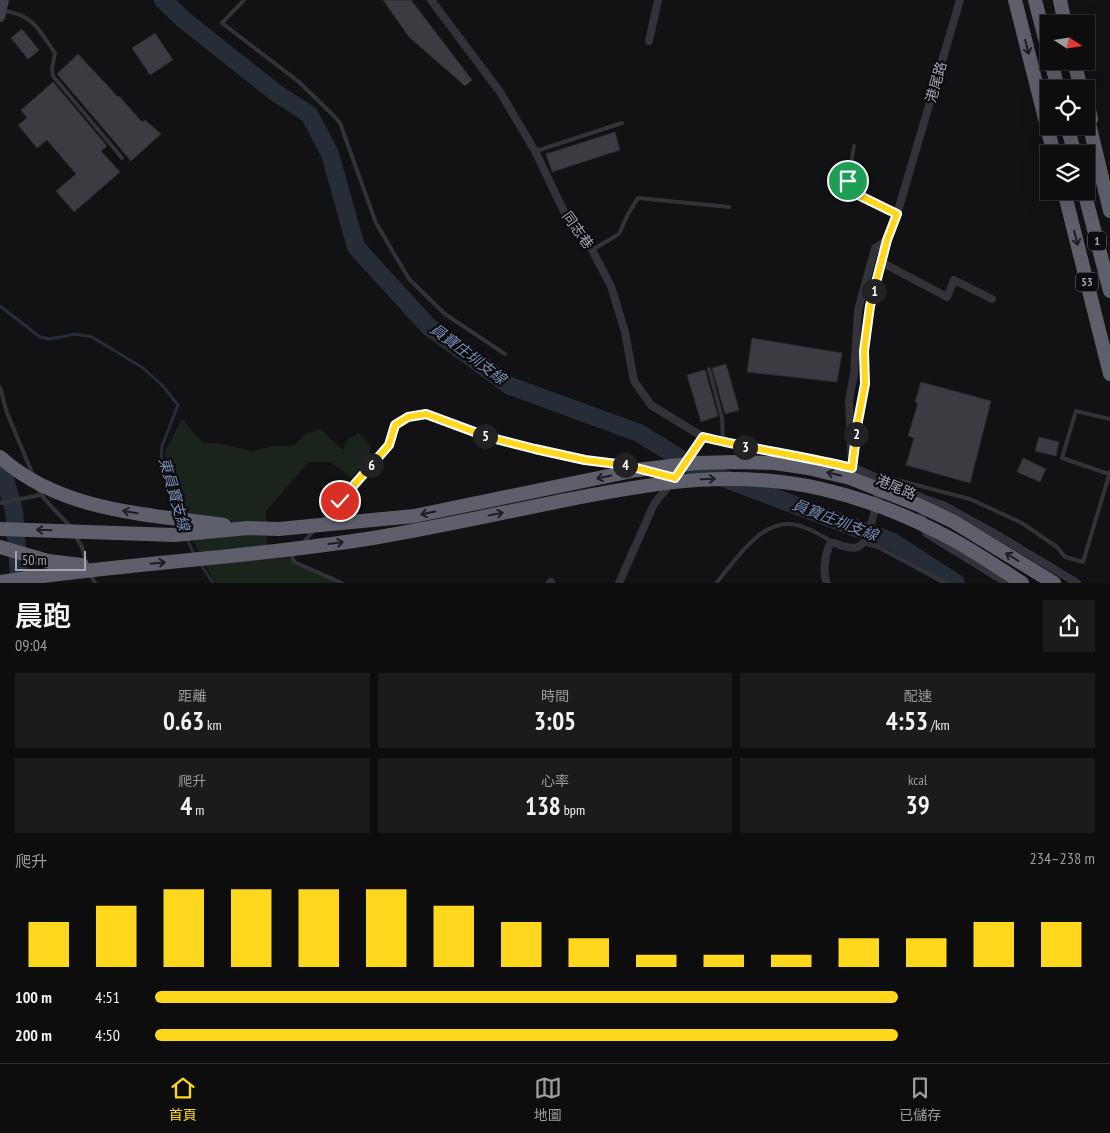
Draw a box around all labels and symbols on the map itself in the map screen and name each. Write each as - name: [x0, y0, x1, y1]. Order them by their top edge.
- north arrow: [1040, 15, 1095, 70]
- one-way arrow: [1023, 39, 1032, 55]
- street label: 港尾路: [922, 59, 950, 105]
- pin: [827, 160, 869, 202]
- street label: 同志巷: [559, 208, 597, 252]
- one-way arrow: [1072, 230, 1081, 246]
- road number: 1: [1088, 232, 1106, 250]
- road number: 53: [1076, 272, 1098, 292]
- pin: 1: [862, 278, 886, 304]
- water label: 員寶庄圳支線: [427, 319, 512, 389]
- pin: 2: [844, 422, 868, 446]
- pin: 5: [472, 424, 498, 448]
- pin: 3: [732, 434, 758, 460]
- pin: 6: [358, 452, 384, 478]
- pin: 4: [612, 452, 638, 478]
- water label: 東員寶支線: [155, 455, 194, 534]
- one-way arrow: [827, 469, 843, 478]
- street label: 港尾路: [873, 471, 919, 503]
- one-way arrow: [596, 472, 612, 482]
- one-way arrow: [700, 474, 716, 483]
- pin: [319, 480, 361, 522]
- water label: 員寶庄圳支線: [790, 495, 882, 545]
- one-way arrow: [122, 506, 138, 516]
- one-way arrow: [488, 508, 504, 518]
- one-way arrow: [420, 509, 436, 518]
- one-way arrow: [37, 526, 53, 535]
- one-way arrow: [328, 538, 344, 548]
- scale bar: [15, 548, 86, 571]
- one-way arrow: [1006, 552, 1020, 562]
- one-way arrow: [149, 558, 165, 568]

